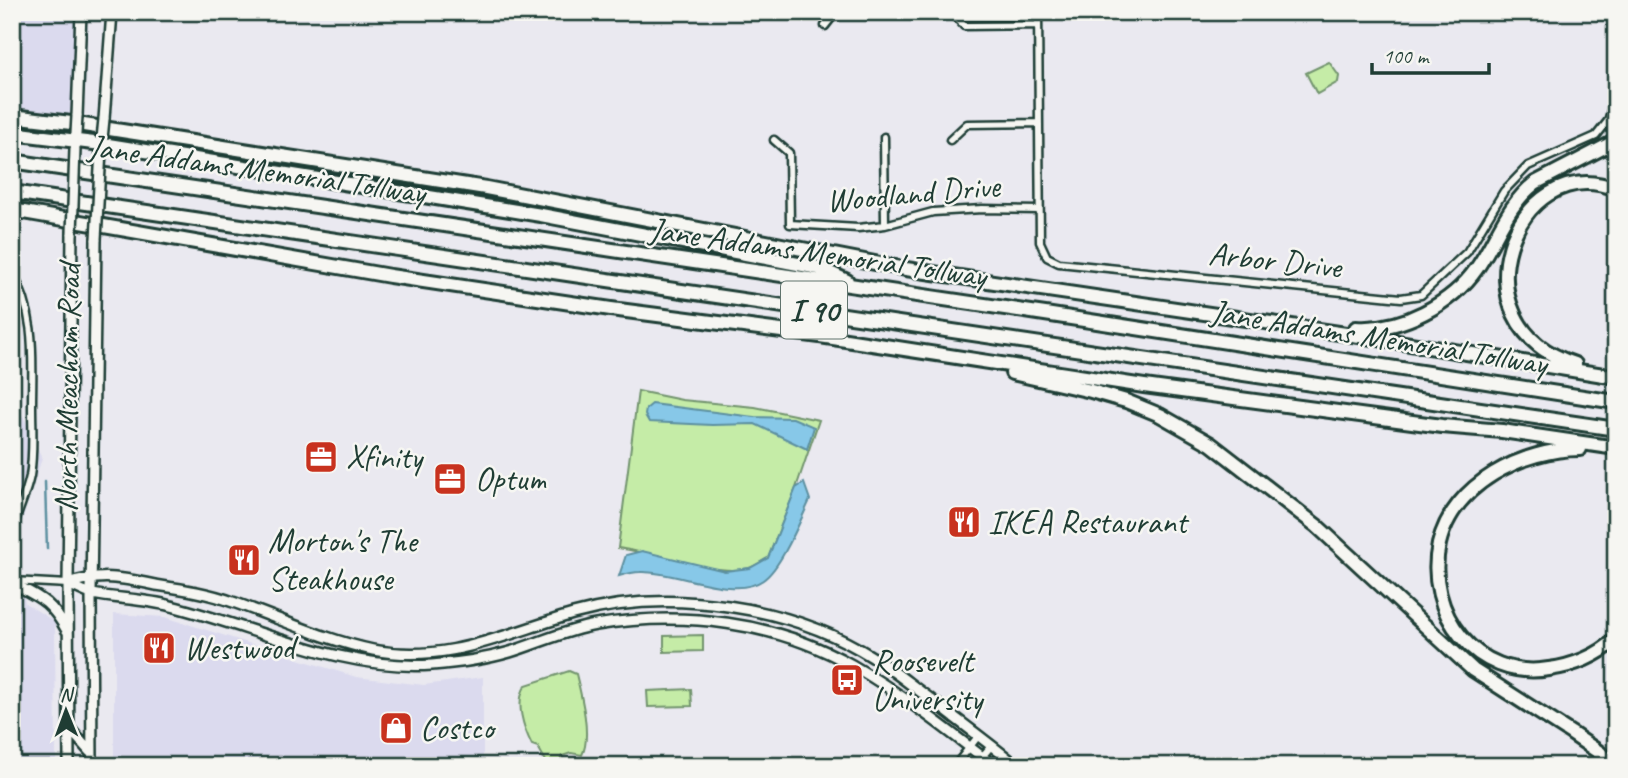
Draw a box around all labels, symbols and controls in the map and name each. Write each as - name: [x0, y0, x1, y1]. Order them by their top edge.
- scale bar: [1372, 32, 1490, 76]
- text: 100 m: [1383, 43, 1430, 69]
- street label: Jane Addams Memorial Tollway: [84, 124, 431, 214]
- street label: Woodland Drive: [825, 164, 1004, 221]
- street label: Jane Addams Memorial Tollway: [645, 207, 992, 297]
- street label: Arbor Drive: [1207, 232, 1346, 288]
- street label: North Meacham Road: [44, 258, 90, 513]
- road number: I 90: [781, 282, 847, 338]
- street label: Jane Addams Memorial Tollway: [1206, 289, 1553, 385]
- place label: Xfinity: [346, 436, 424, 478]
- office icon: Xfinity: [302, 438, 340, 476]
- place label: Optum: [475, 458, 547, 500]
- office icon: Optum: [431, 460, 469, 498]
- place label: IKEA Restaurant: [988, 501, 1190, 543]
- restaurant icon: IKEA Restaurant: [945, 503, 983, 541]
- place label: Morton's The Steakhouse: [268, 520, 419, 600]
- restaurant icon: Morton's The Steakhouse: [225, 541, 263, 579]
- place label: Westwood: [184, 627, 299, 669]
- restaurant icon: Westwood: [140, 629, 178, 667]
- place label: Roosevelt University: [872, 640, 985, 720]
- bus stop icon: Roosevelt University: [828, 661, 866, 699]
- north arrow: [32, 676, 102, 746]
- text: N: [60, 683, 75, 707]
- place label: Costco: [420, 707, 497, 749]
- shop icon: Costco: [377, 709, 415, 747]

